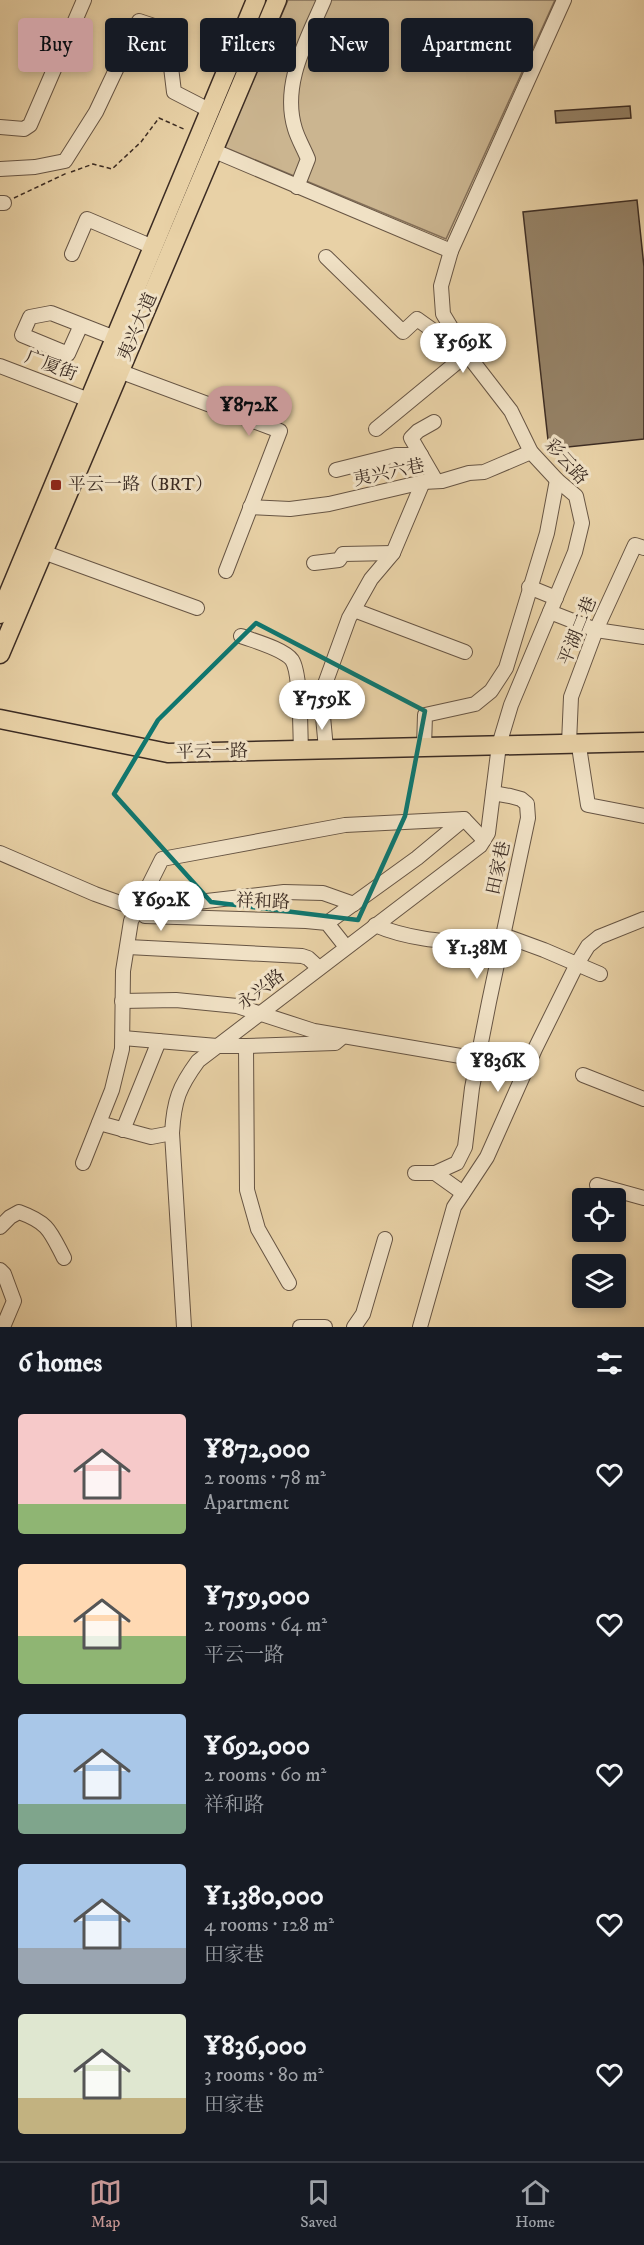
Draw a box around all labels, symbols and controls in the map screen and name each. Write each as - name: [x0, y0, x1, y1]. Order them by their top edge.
- chip: Buy: [18, 18, 93, 72]
- chip: Rent: [105, 18, 188, 72]
- chip: Filters: [200, 18, 296, 72]
- chip: New: [308, 18, 389, 72]
- chip: Apartment: [401, 18, 533, 72]
- street label: 夷兴大道: [114, 290, 162, 364]
- pin: ¥569K: [421, 323, 505, 374]
- text: ¥569K: [434, 330, 492, 355]
- street label: 广厦街: [22, 346, 80, 386]
- pin: ¥872K: [207, 386, 291, 437]
- text: ¥872K: [220, 393, 278, 418]
- street label: 彩云路: [540, 435, 592, 489]
- street label: 夷兴六巷: [351, 455, 427, 491]
- place label: 平云一路（BRT）: [68, 474, 213, 496]
- marker: 平云一路（BRT）: [49, 478, 63, 492]
- street label: 平湖二巷: [554, 594, 602, 668]
- pin: ¥759K: [280, 680, 364, 731]
- text: ¥759K: [293, 687, 351, 712]
- street label: 平云一路: [176, 740, 248, 764]
- street label: 田家巷: [483, 839, 515, 897]
- pin: ¥692K: [119, 881, 203, 932]
- text: ¥692K: [132, 888, 190, 913]
- street label: 祥和路: [236, 890, 290, 914]
- pin: ¥1.38M: [428, 929, 526, 980]
- text: ¥1.38M: [446, 936, 508, 961]
- street label: 永兴路: [233, 965, 289, 1015]
- pin: ¥836K: [456, 1042, 540, 1093]
- text: ¥836K: [470, 1049, 526, 1074]
- map controls: [572, 1188, 626, 1308]
- button: locate: [572, 1188, 626, 1242]
- button: layers: [572, 1254, 626, 1308]
- text: 6 homes: [18, 1347, 102, 1380]
- icon: filters: [593, 1347, 626, 1380]
- text: ¥872,000: [204, 1433, 310, 1466]
- icon: home: [66, 1438, 138, 1510]
- icon: heart: [593, 1458, 626, 1491]
- text: 2 rooms · 78 m²: [204, 1466, 326, 1491]
- text: Apartment: [204, 1491, 289, 1516]
- text: ¥759,000: [204, 1580, 310, 1613]
- icon: home: [66, 1588, 138, 1660]
- icon: heart: [593, 1608, 626, 1641]
- text: 2 rooms · 64 m²: [204, 1613, 327, 1638]
- text: 平云一路: [204, 1643, 284, 1668]
- text: ¥692,000: [204, 1730, 310, 1763]
- icon: home: [66, 1738, 138, 1810]
- icon: heart: [593, 1758, 626, 1791]
- text: 2 rooms · 60 m²: [204, 1763, 326, 1788]
- text: 祥和路: [204, 1793, 264, 1818]
- text: ¥1,380,000: [204, 1880, 324, 1913]
- icon: home: [66, 1888, 138, 1960]
- icon: heart: [593, 1908, 626, 1941]
- text: 4 rooms · 128 m²: [204, 1913, 334, 1938]
- text: 田家巷: [204, 1943, 264, 1968]
- text: ¥836,000: [204, 2030, 307, 2063]
- icon: home: [66, 2038, 138, 2110]
- icon: heart: [593, 2058, 626, 2091]
- text: 3 rooms · 80 m²: [204, 2063, 324, 2088]
- text: 田家巷: [204, 2093, 264, 2118]
- tab: Map: [89, 2176, 122, 2232]
- tab: Saved: [300, 2176, 337, 2232]
- tab: Home: [515, 2176, 555, 2232]

